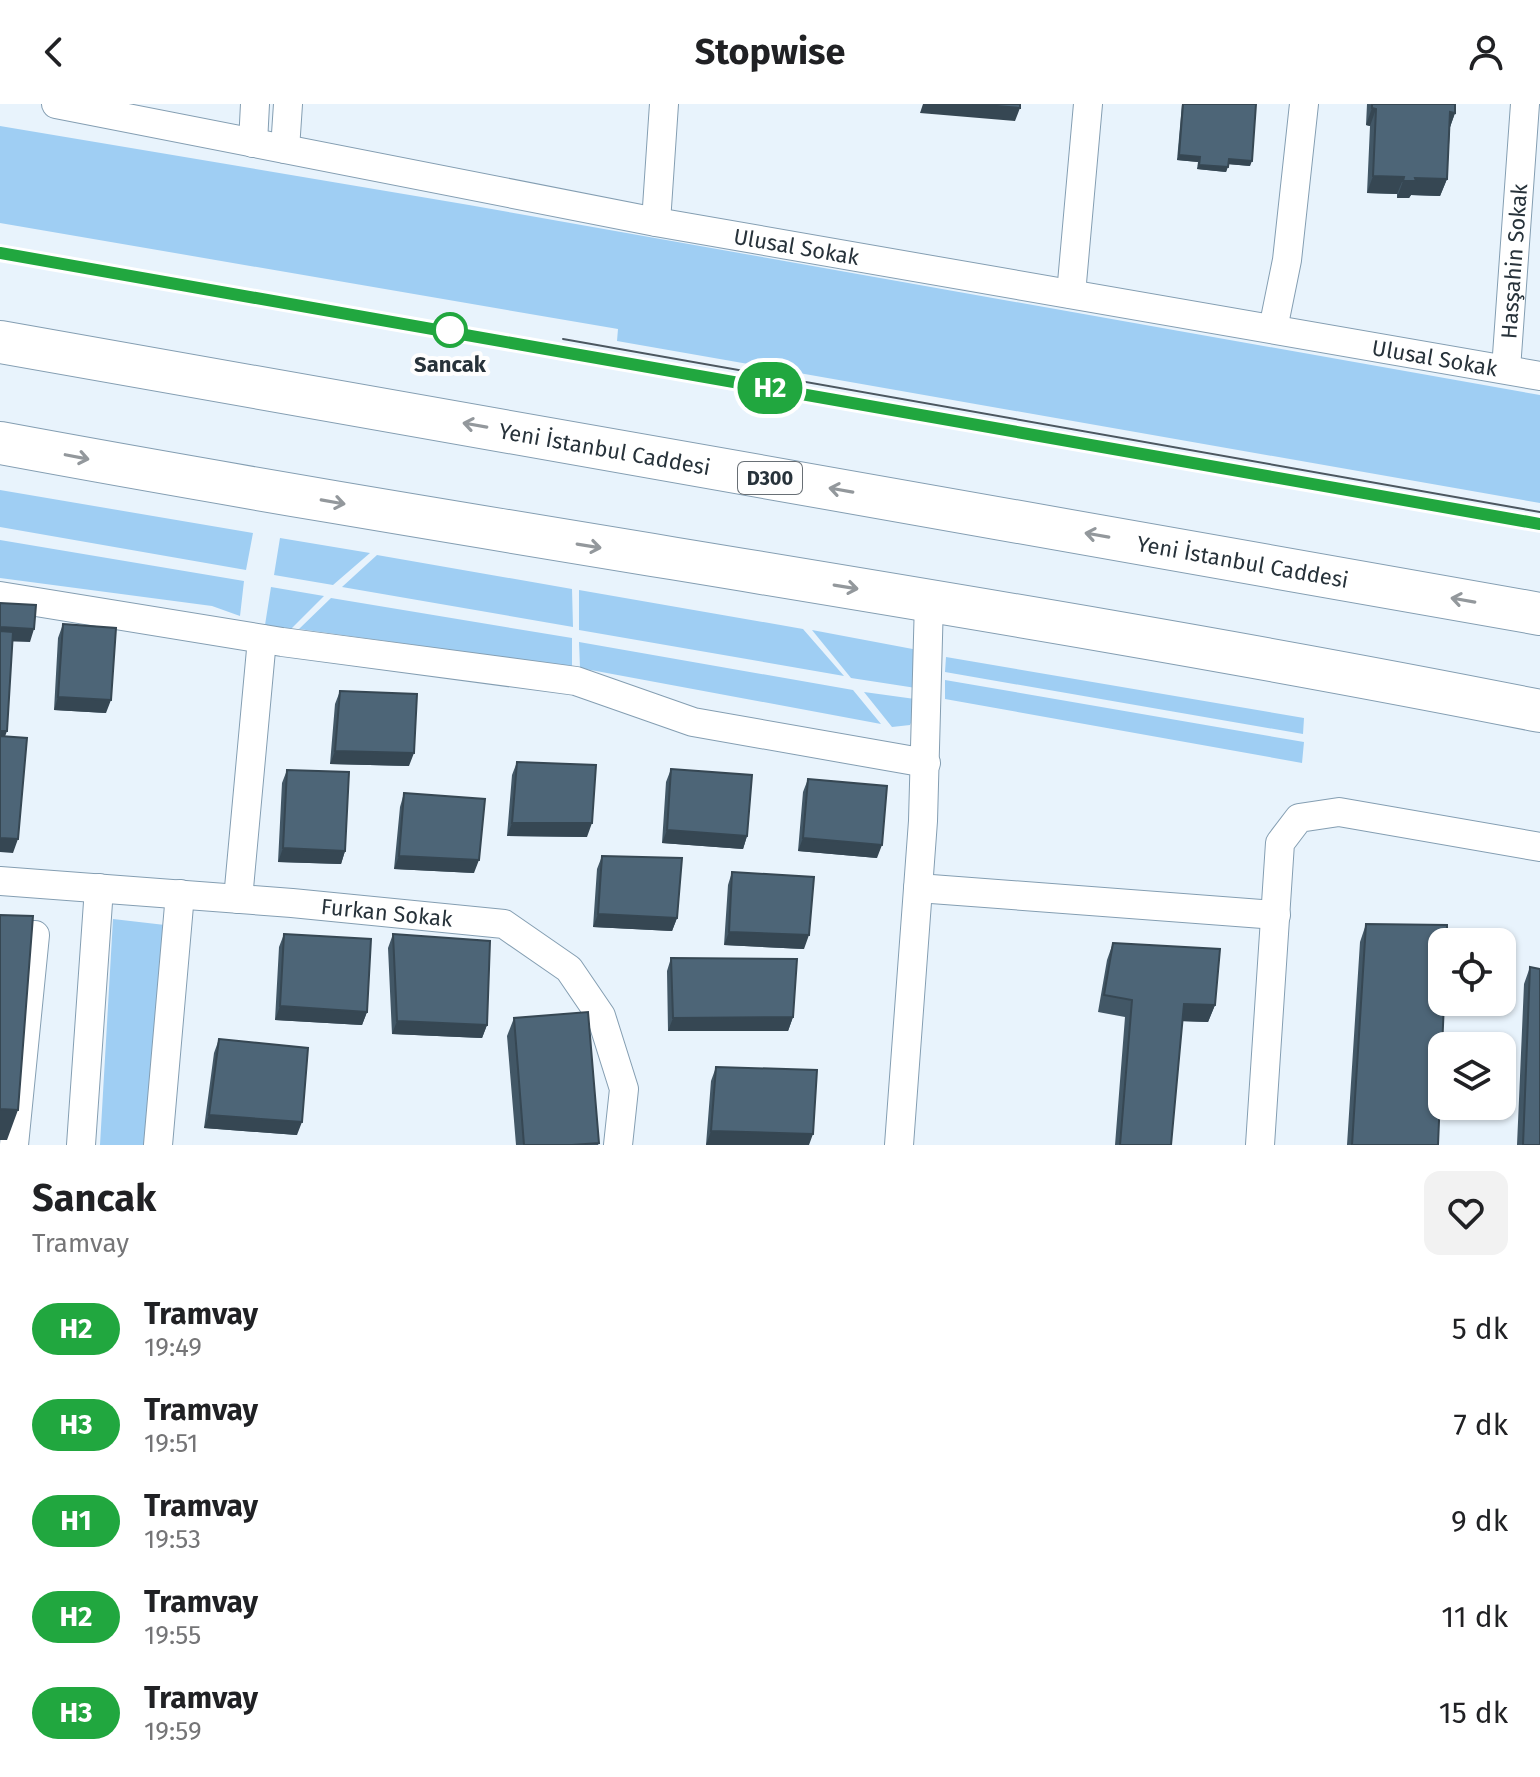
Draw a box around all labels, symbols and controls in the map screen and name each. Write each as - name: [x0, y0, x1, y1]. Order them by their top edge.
- icon: back: [32, 30, 76, 74]
- text: Stopwise: [695, 30, 845, 74]
- icon: person: [1464, 30, 1508, 74]
- street label: Hasşahin Sokak: [1495, 182, 1533, 340]
- street label: Ulusal Sokak: [732, 222, 862, 271]
- marker: Sancak: [433, 313, 467, 347]
- street label: Ulusal Sokak: [1370, 333, 1500, 382]
- place label: Sancak: [414, 351, 487, 378]
- line badge: H2: [734, 362, 806, 414]
- text: H2: [753, 371, 787, 404]
- one-way arrow: [462, 417, 488, 432]
- street label: Yeni İstanbul Caddesi: [497, 417, 713, 481]
- one-way arrow: [63, 451, 89, 466]
- road number: D300: [738, 462, 802, 494]
- one-way arrow: [829, 482, 854, 497]
- one-way arrow: [320, 495, 345, 510]
- one-way arrow: [1085, 527, 1110, 542]
- street label: Yeni İstanbul Caddesi: [1135, 530, 1351, 593]
- one-way arrow: [576, 539, 601, 554]
- one-way arrow: [833, 580, 858, 595]
- one-way arrow: [1451, 592, 1476, 607]
- street label: Furkan Sokak: [320, 892, 454, 932]
- map controls: [1428, 928, 1516, 1120]
- button: locate: [1428, 928, 1516, 1016]
- button: layers: [1428, 1032, 1516, 1120]
- button: heart: [1424, 1171, 1508, 1255]
- text: Sancak: [32, 1175, 156, 1221]
- text: Tramvay: [32, 1228, 129, 1259]
- text: Tramvay: [144, 1296, 258, 1332]
- text: 5 dk: [1452, 1311, 1508, 1347]
- text: H2: [59, 1312, 93, 1345]
- text: 19:49: [144, 1332, 202, 1363]
- text: Tramvay: [144, 1392, 258, 1428]
- text: 7 dk: [1453, 1407, 1508, 1443]
- text: H3: [59, 1408, 93, 1441]
- text: 19:51: [144, 1428, 198, 1459]
- text: Tramvay: [144, 1488, 258, 1524]
- text: 9 dk: [1451, 1503, 1508, 1539]
- text: H1: [60, 1504, 92, 1537]
- text: 19:53: [144, 1524, 201, 1555]
- text: Tramvay: [144, 1584, 258, 1620]
- text: 11 dk: [1441, 1599, 1508, 1635]
- text: H2: [59, 1600, 93, 1633]
- text: 19:55: [144, 1620, 201, 1651]
- text: Tramvay: [144, 1680, 258, 1716]
- text: 15 dk: [1439, 1695, 1508, 1731]
- text: H3: [59, 1696, 93, 1729]
- text: 19:59: [144, 1716, 202, 1747]

